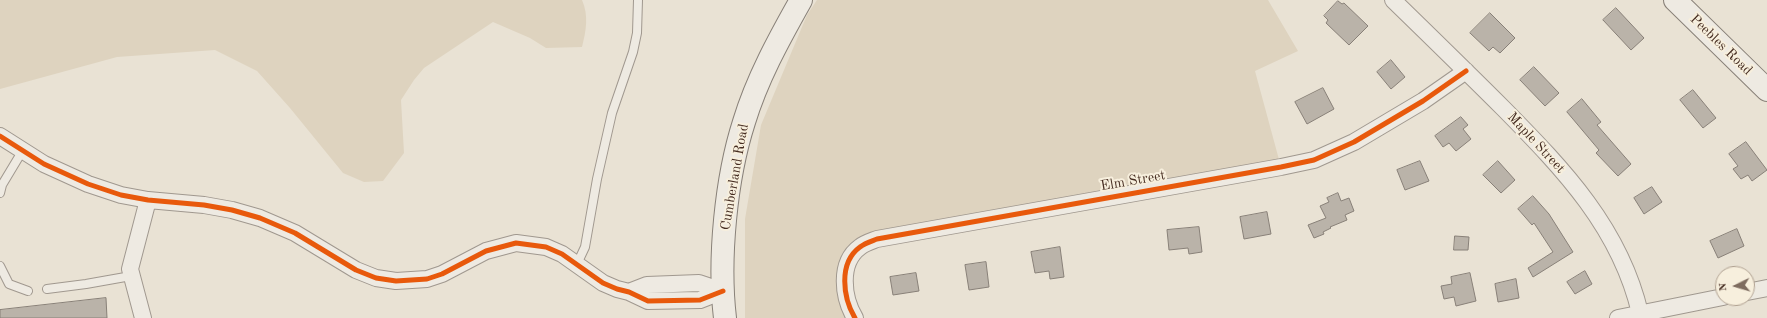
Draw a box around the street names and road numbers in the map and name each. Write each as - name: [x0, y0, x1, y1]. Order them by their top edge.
- street label: Peebles Road: [1686, 11, 1756, 79]
- street label: Maple Street: [1504, 109, 1568, 177]
- street label: Cumberland Road: [717, 122, 753, 232]
- street label: Elm Street: [1099, 167, 1167, 195]

